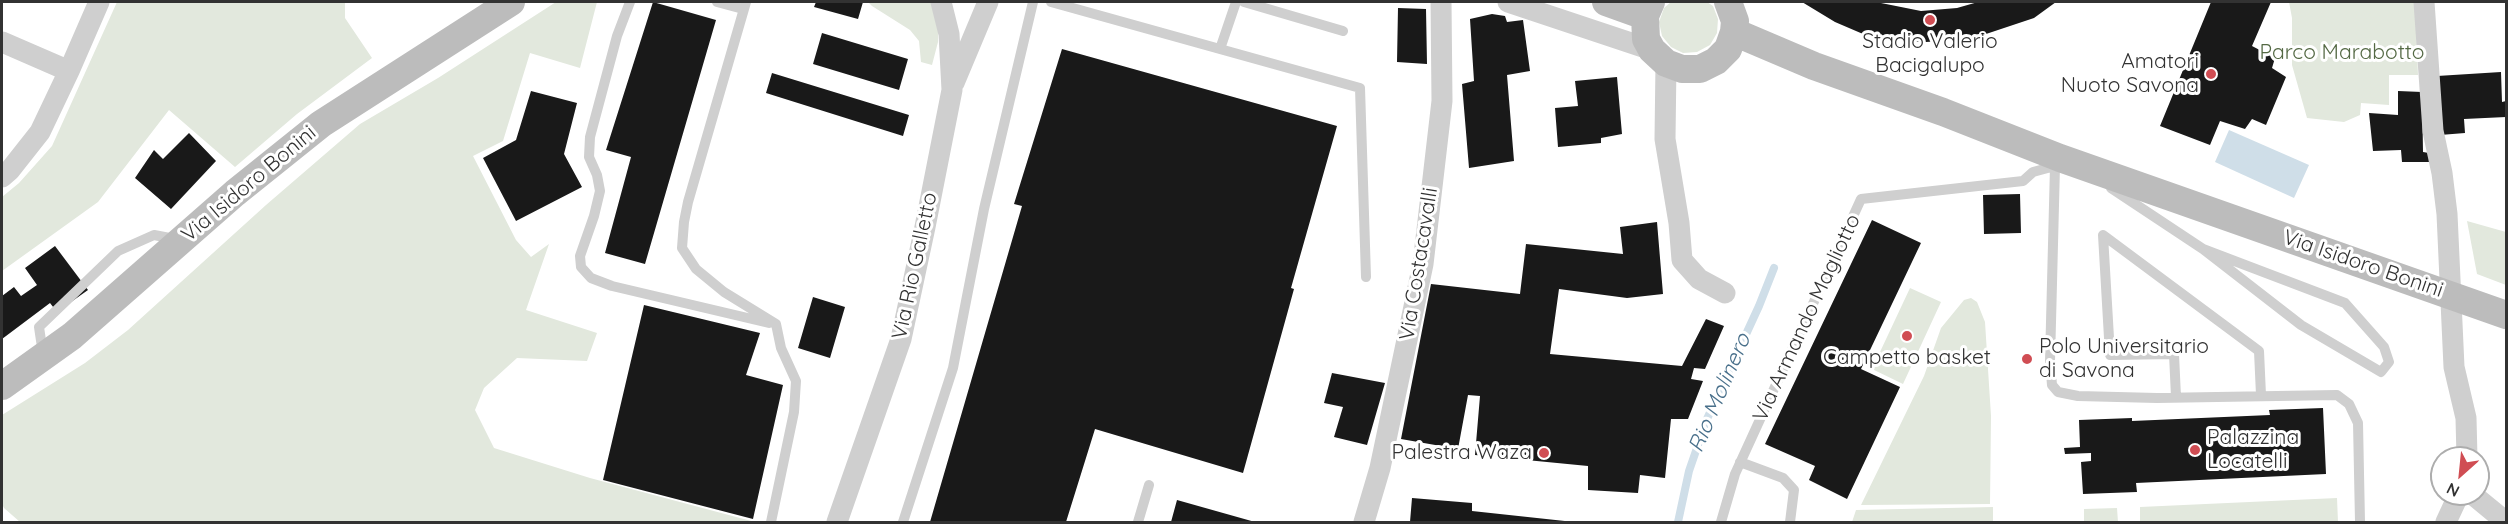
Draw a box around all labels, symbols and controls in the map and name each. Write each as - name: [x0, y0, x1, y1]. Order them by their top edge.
- marker: Stadio Valerio Bacigalupo: [1923, 13, 1937, 27]
- place label: Stadio Valerio Bacigalupo: [1862, 29, 1998, 79]
- park label: Parco Marabotto: [2260, 40, 2424, 66]
- place label: Amatori Nuoto Savona: [2061, 49, 2199, 99]
- marker: Amatori Nuoto Savona: [2204, 67, 2218, 81]
- street label: Via Isidoro Bonini: [177, 120, 321, 248]
- street label: Via Costacavalli: [1394, 186, 1444, 342]
- street label: Via Rio Galletto: [887, 190, 943, 342]
- street label: Via Armando Magliotto: [1748, 210, 1866, 426]
- street label: Via Isidoro Bonini: [2280, 225, 2446, 303]
- marker: Campetto basket: [1900, 329, 1914, 343]
- water label: Rio Molinero: [1683, 330, 1757, 456]
- place label: Polo Universitario di Savona: [2039, 334, 2209, 384]
- place label: Campetto basket: [1823, 345, 1991, 371]
- marker: Polo Universitario di Savona: [2020, 352, 2034, 366]
- place label: Palazzina Locatelli: [2207, 425, 2299, 475]
- place label: Palestra Waza: [1392, 440, 1532, 466]
- marker: Palazzina Locatelli: [2188, 443, 2202, 457]
- marker: Palestra Waza: [1537, 446, 1551, 460]
- north arrow: [2430, 446, 2490, 506]
- text: N: [2443, 479, 2463, 502]

